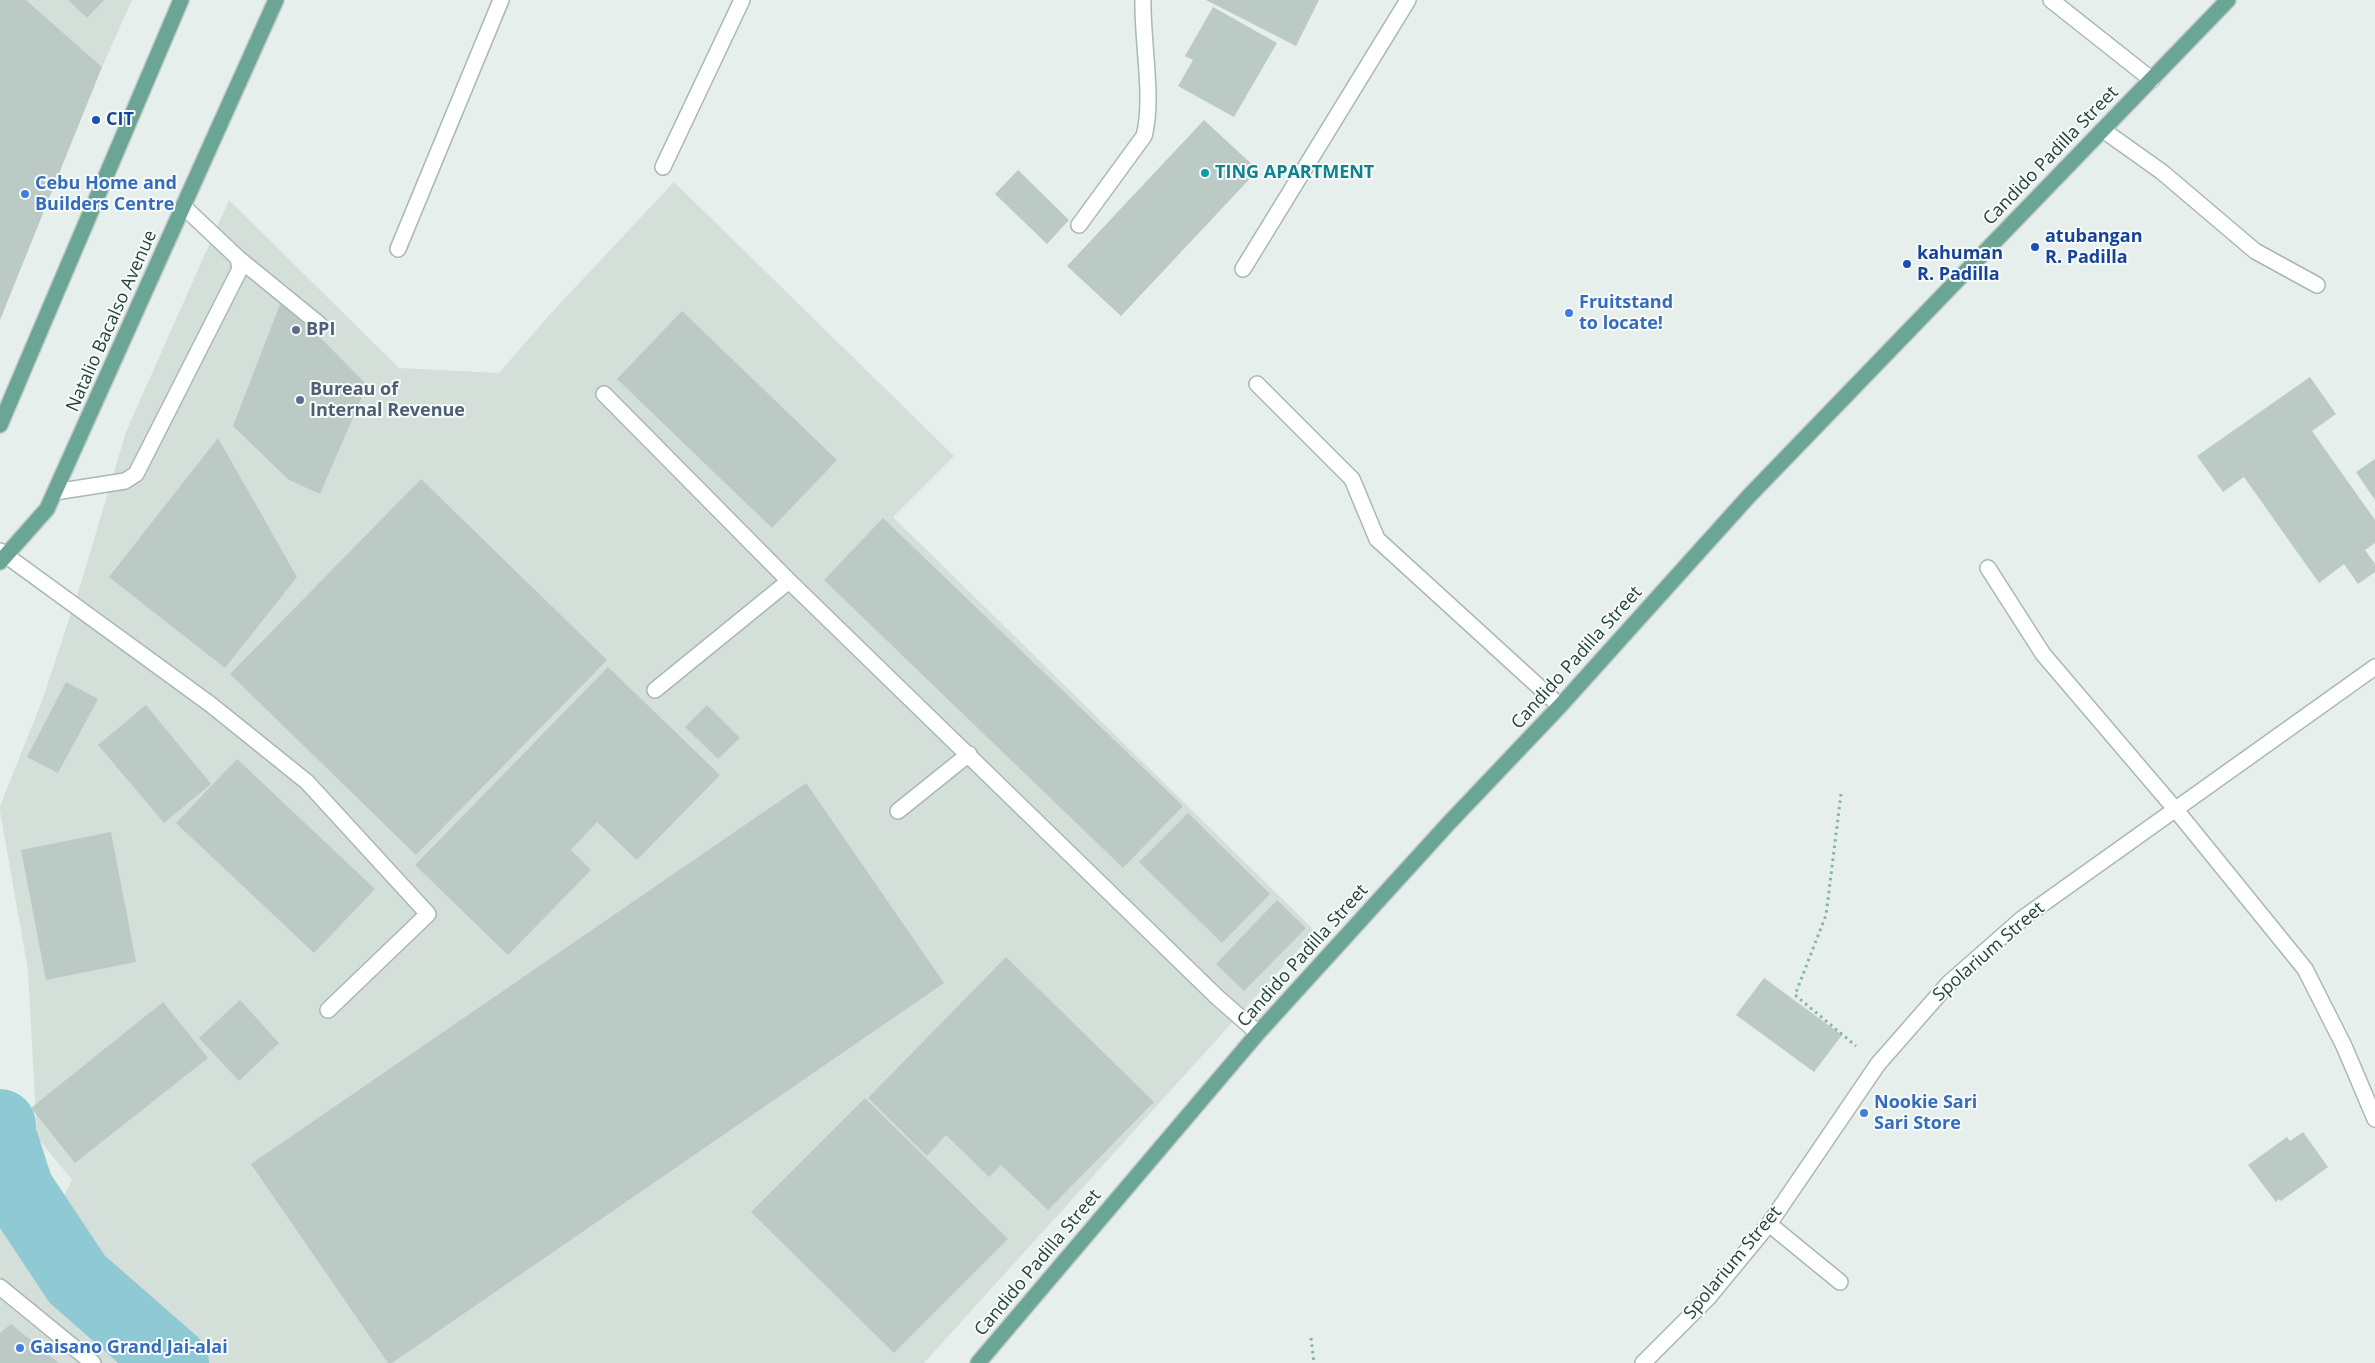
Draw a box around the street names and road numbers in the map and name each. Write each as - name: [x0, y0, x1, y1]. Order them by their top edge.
- street label: Candido Padilla Street: [1979, 82, 2123, 230]
- street label: Natalio Bacalso Avenue: [62, 227, 162, 415]
- street label: Candido Padilla Street: [1507, 582, 1647, 734]
- street label: Candido Padilla Street: [1233, 880, 1373, 1032]
- street label: Spolarium Street: [1929, 898, 2049, 1006]
- street label: Candido Padilla Street: [970, 1185, 1106, 1341]
- street label: Spolarium Street: [1679, 1202, 1787, 1324]

